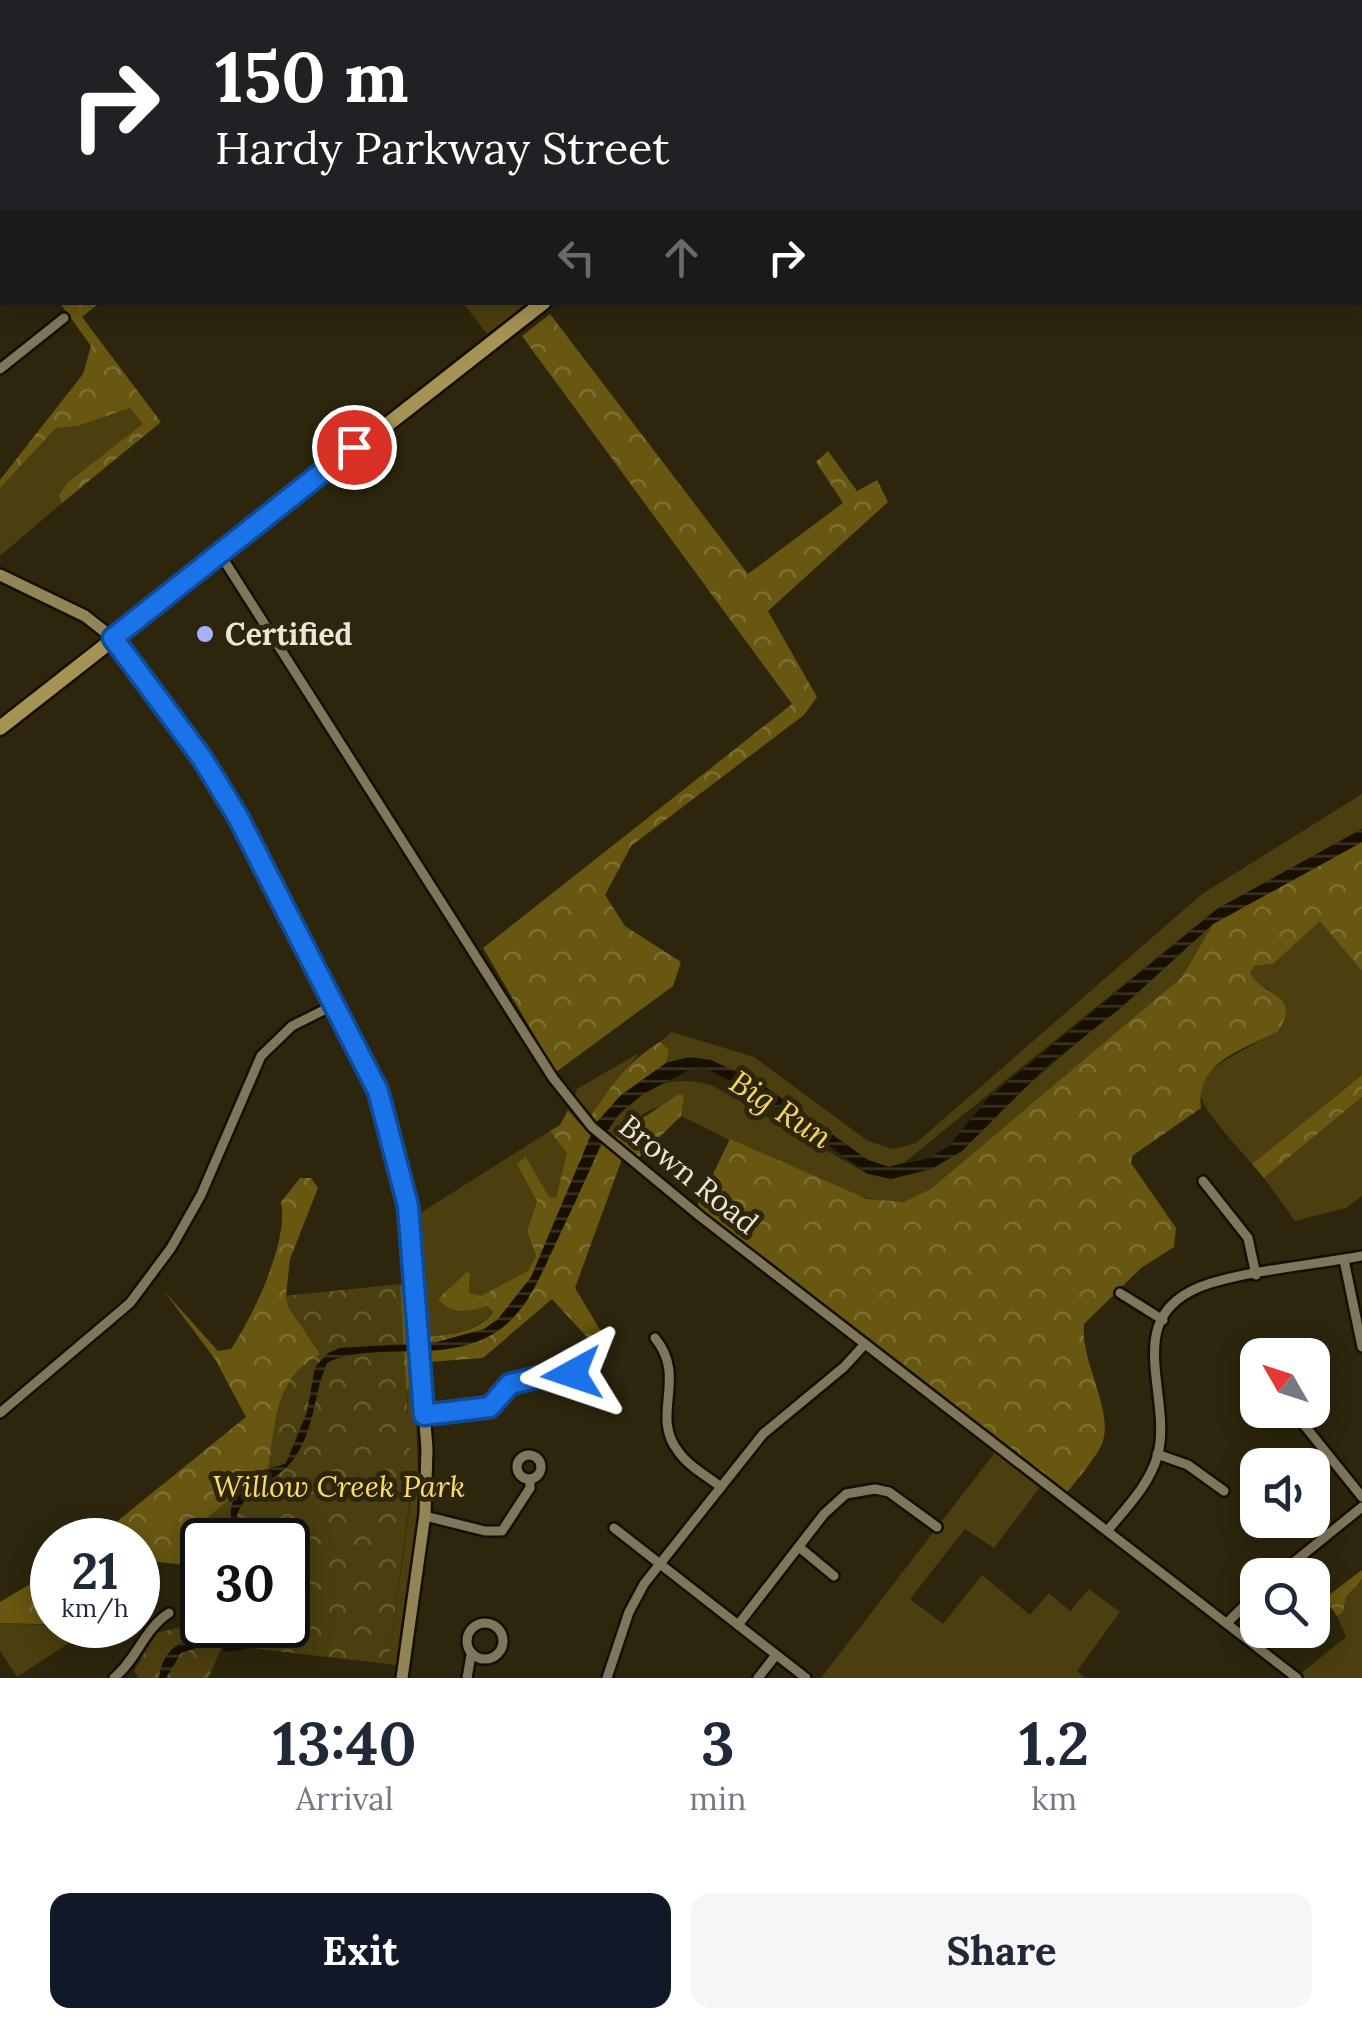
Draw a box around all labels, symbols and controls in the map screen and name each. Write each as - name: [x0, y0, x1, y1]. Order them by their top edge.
- text: 150 m: [215, 32, 409, 121]
- icon: right: [50, 40, 180, 170]
- text: Hardy Parkway Street: [215, 119, 670, 176]
- icon: left: [549, 230, 604, 285]
- icon: ahead: [654, 230, 709, 285]
- icon: right: [759, 230, 814, 285]
- pin: [312, 405, 397, 490]
- icon: arrive: [327, 420, 382, 475]
- place label: Certified: [225, 615, 353, 653]
- marker: Certified: [194, 623, 216, 645]
- water label: Big Run: [722, 1061, 840, 1157]
- street label: Brown Road: [612, 1106, 766, 1242]
- position arrow: [520, 1322, 624, 1426]
- north arrow: [1240, 1338, 1330, 1428]
- map controls: [1240, 1338, 1330, 1648]
- button: sound: [1240, 1448, 1330, 1538]
- park label: Willow Creek Park: [213, 1467, 465, 1505]
- speed limit sign: 30: [180, 1518, 310, 1648]
- text: 21: [72, 1539, 118, 1603]
- button: search: [1240, 1558, 1330, 1648]
- text: km/h: [61, 1592, 129, 1624]
- text: 13:40: [273, 1705, 417, 1781]
- text: 3: [701, 1705, 735, 1781]
- text: 1.2: [1019, 1705, 1089, 1781]
- text: Arrival: [296, 1778, 394, 1819]
- text: min: [689, 1778, 746, 1819]
- text: km: [1031, 1778, 1077, 1819]
- button: Exit: [50, 1893, 671, 2008]
- button: Share: [691, 1893, 1312, 2008]

